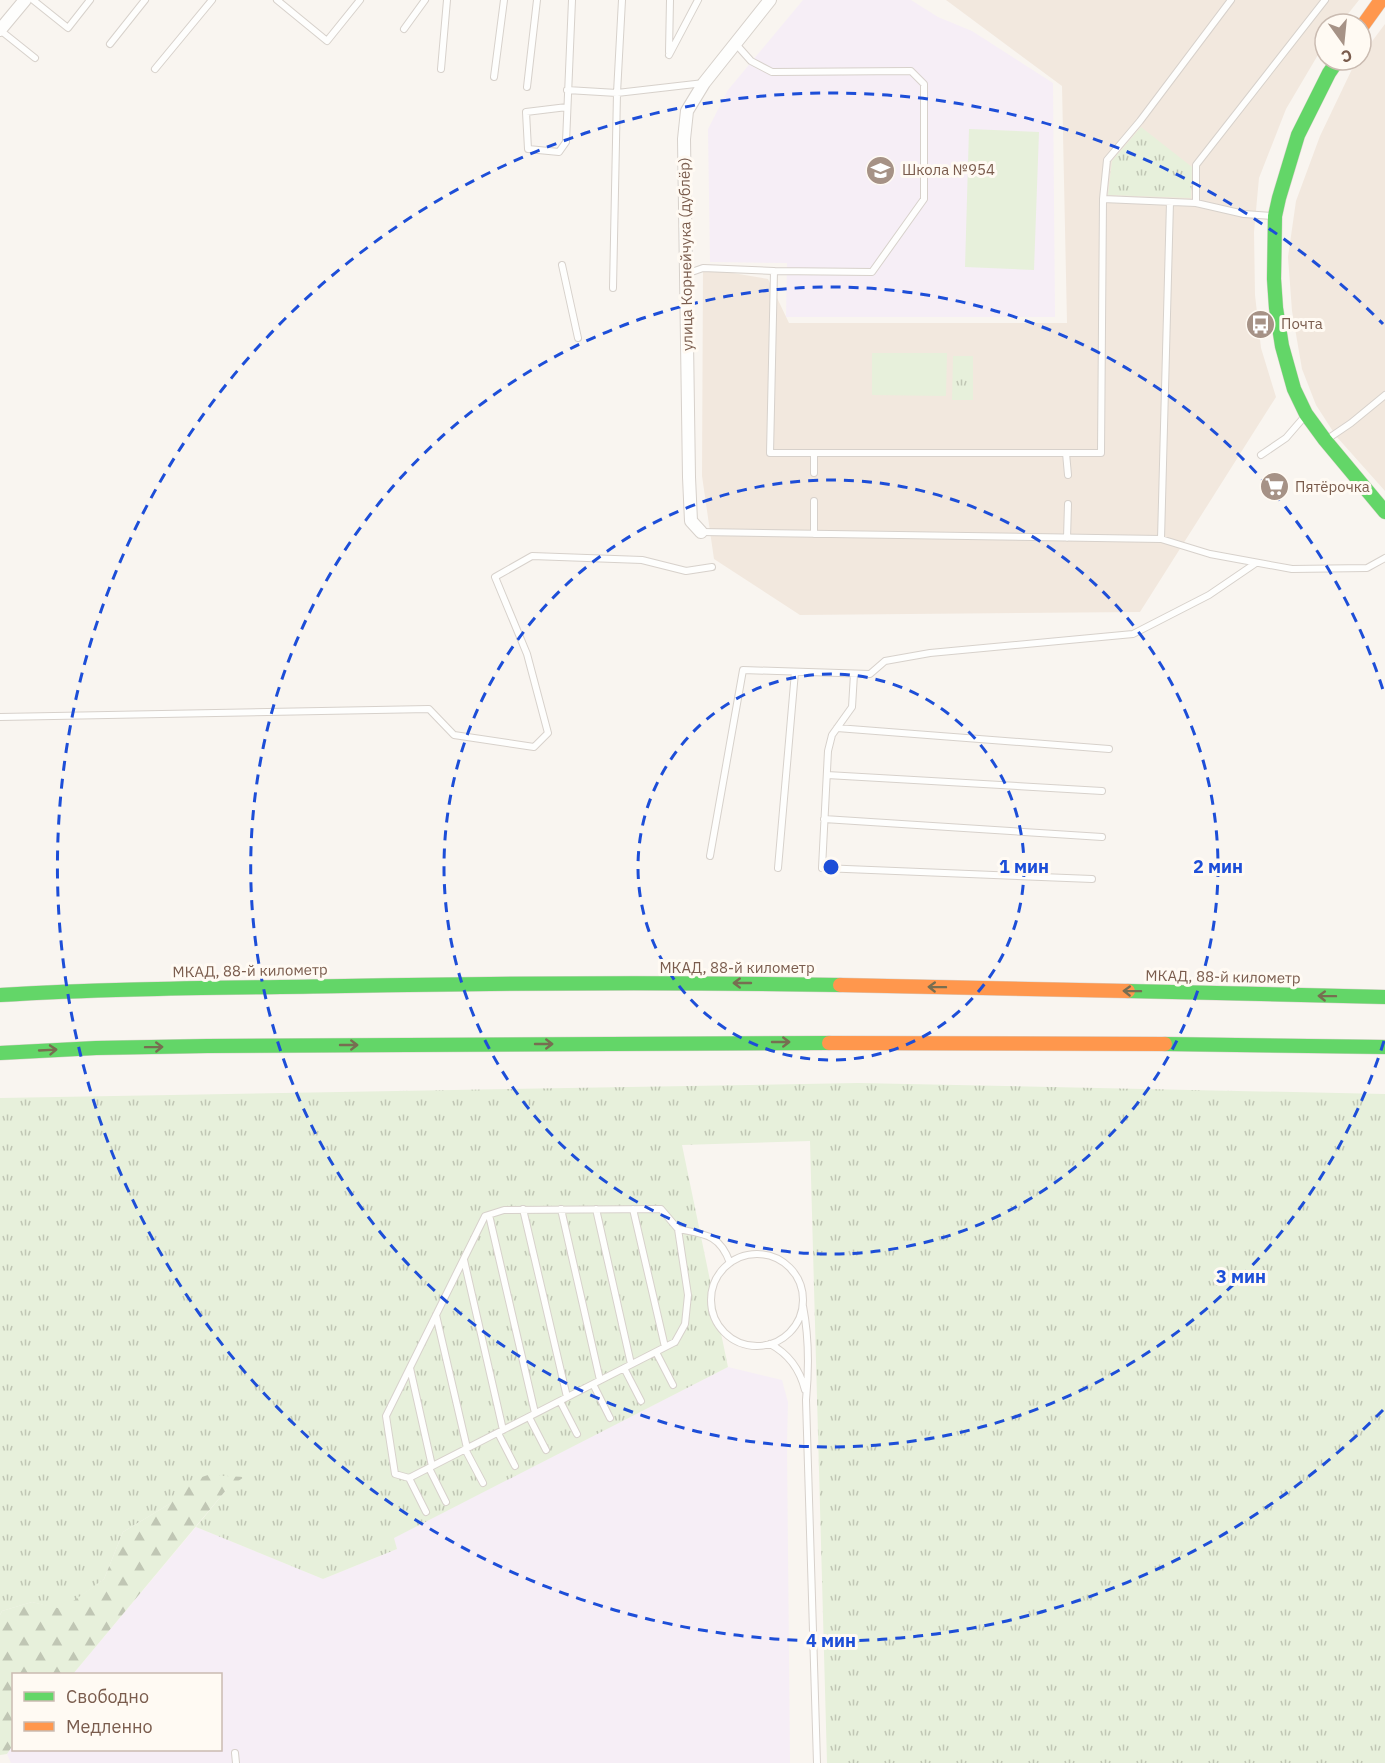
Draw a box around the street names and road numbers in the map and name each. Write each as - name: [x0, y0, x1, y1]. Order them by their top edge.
- street label: улица Корнейчука (дублёр): [674, 157, 697, 351]
- street label: МКАД, 88-й километр: [659, 958, 815, 977]
- street label: МКАД, 88-й километр: [172, 960, 328, 981]
- street label: МКАД, 88-й километр: [1145, 966, 1301, 987]

